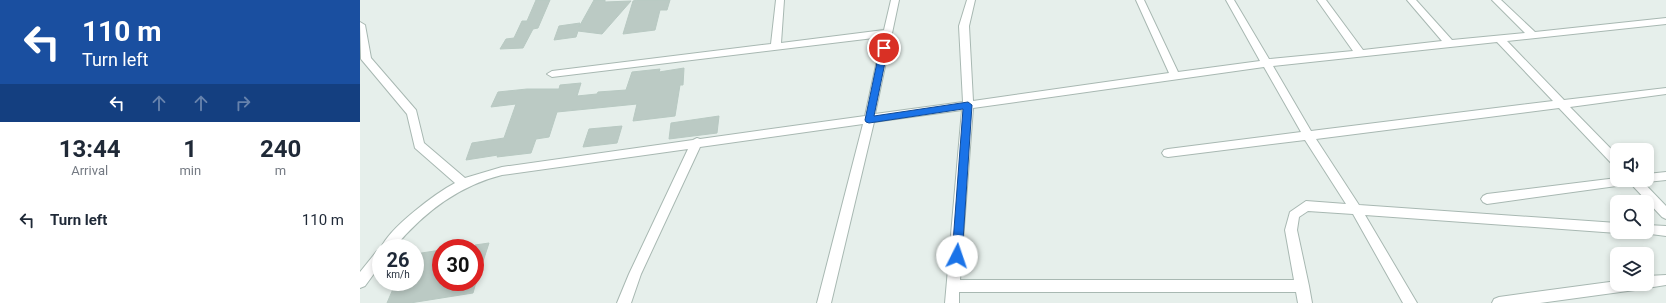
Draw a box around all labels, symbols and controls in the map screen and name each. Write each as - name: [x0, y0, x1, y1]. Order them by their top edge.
- text: 110 m: [82, 15, 161, 48]
- icon: left: [16, 16, 68, 68]
- pin: [867, 31, 901, 65]
- icon: arrive: [873, 37, 895, 59]
- text: Turn left: [82, 49, 148, 70]
- icon: left: [106, 92, 128, 114]
- icon: ahead: [148, 92, 170, 114]
- icon: ahead: [190, 92, 212, 114]
- icon: right: [232, 92, 254, 114]
- text: 13:44: [59, 135, 121, 163]
- text: 1: [183, 135, 197, 163]
- text: 240: [260, 135, 301, 163]
- map controls: [1610, 143, 1654, 291]
- button: sound: [1610, 143, 1654, 187]
- text: Arrival: [71, 163, 108, 178]
- text: min: [179, 163, 201, 178]
- text: m: [275, 163, 286, 178]
- button: search: [1610, 195, 1654, 239]
- icon: left: [16, 209, 38, 231]
- text: Turn left: [50, 211, 107, 229]
- text: 110 m: [302, 211, 344, 229]
- position arrow: [936, 235, 978, 277]
- speed limit sign: 30: [432, 239, 484, 291]
- button: layers: [1610, 247, 1654, 291]
- text: 26: [387, 248, 409, 272]
- text: km/h: [386, 269, 410, 280]

